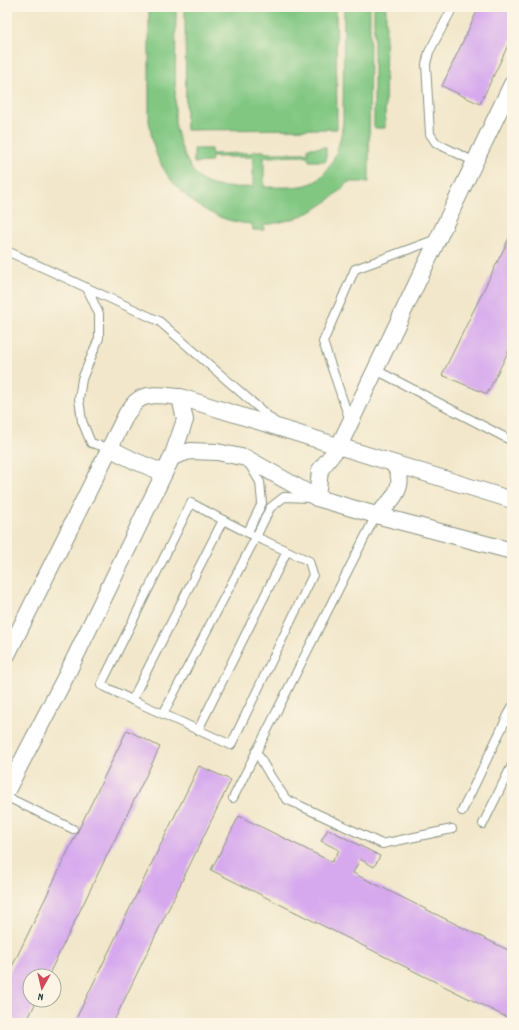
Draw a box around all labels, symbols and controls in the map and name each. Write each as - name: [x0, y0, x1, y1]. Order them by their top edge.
- north arrow: [22, 968, 62, 1008]
- text: N: [37, 988, 45, 1004]

